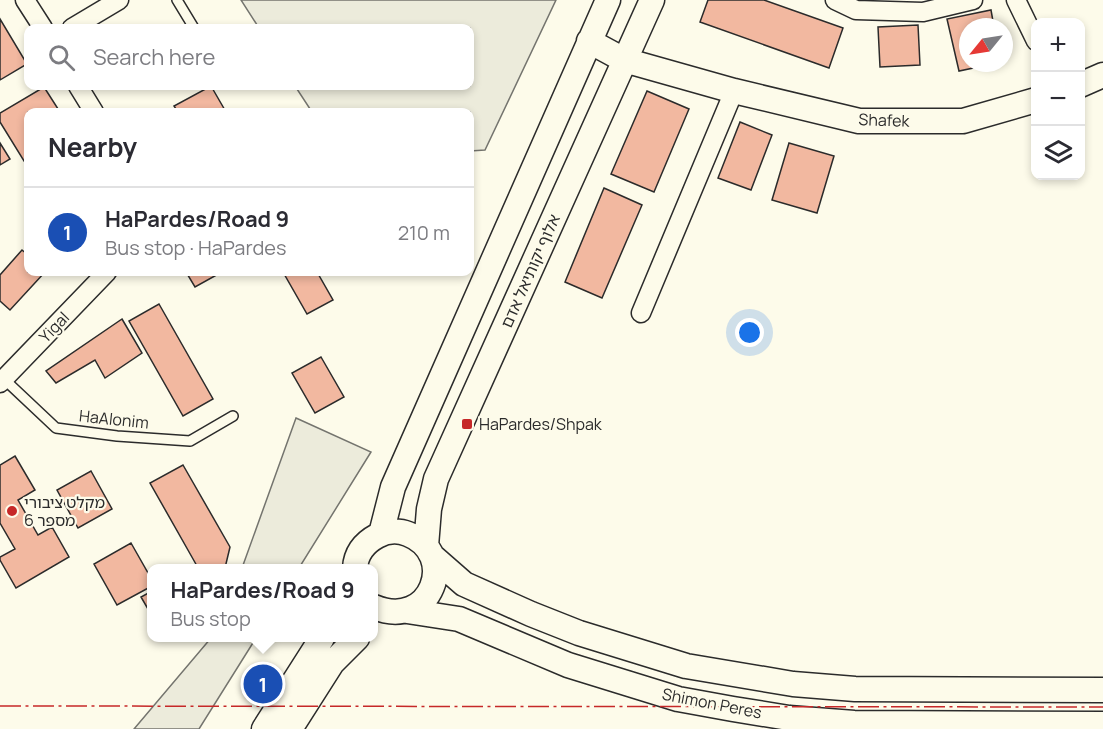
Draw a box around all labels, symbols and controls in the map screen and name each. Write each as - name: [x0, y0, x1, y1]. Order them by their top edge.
- north arrow: [959, 18, 1013, 72]
- map controls: [1031, 18, 1085, 180]
- button: +: [1031, 18, 1085, 72]
- search box: [24, 24, 474, 90]
- icon: search: [45, 41, 78, 74]
- text: Search here: [93, 42, 215, 72]
- button: −: [1031, 72, 1085, 126]
- street label: Shafek: [858, 108, 911, 132]
- button: layers: [1031, 126, 1085, 180]
- text: Nearby: [48, 129, 137, 165]
- text: HaPardes/Road 9: [105, 204, 289, 234]
- street label: אלוף יקותיאל אדם: [495, 211, 565, 331]
- text: 1: [63, 219, 72, 246]
- text: 210 m: [398, 219, 450, 246]
- text: Bus stop · HaPardes: [105, 234, 287, 261]
- street label: Yigal: [34, 307, 74, 347]
- your location: [735, 318, 764, 347]
- street label: HaAlonim: [78, 404, 150, 434]
- place label: HaPardes/Shpak: [479, 413, 603, 435]
- marker: HaPardes/Shpak: [460, 417, 474, 431]
- place label: מקלט ציבורי מספר 6: [24, 491, 105, 531]
- marker: מקלט ציבורי מספר 6: [5, 504, 19, 518]
- popup: [147, 564, 378, 642]
- text: HaPardes/Road 9: [170, 575, 355, 605]
- text: Bus stop: [170, 605, 251, 632]
- pin: 1: [244, 662, 282, 706]
- street label: Shimon Peres: [660, 683, 764, 723]

